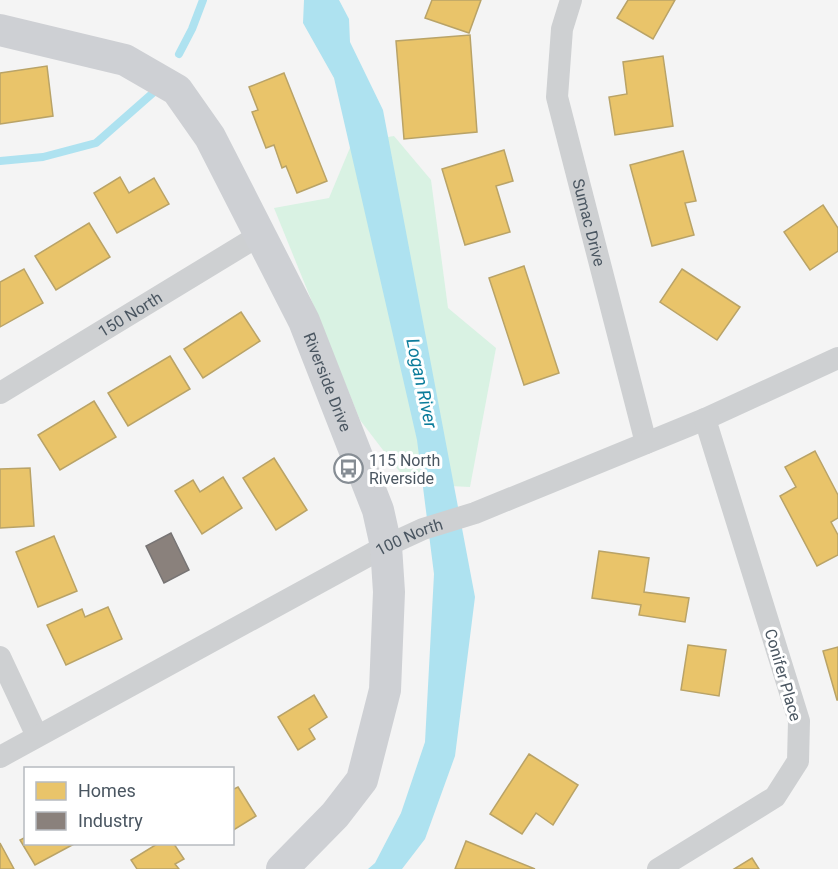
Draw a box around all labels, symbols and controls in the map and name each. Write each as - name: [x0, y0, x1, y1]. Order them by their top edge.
- street label: Sumac Drive: [569, 177, 610, 268]
- street label: 150 North: [94, 287, 165, 341]
- street label: Riverside Drive: [300, 330, 356, 434]
- water label: Logan River: [402, 336, 442, 431]
- place label: 115 North Riverside: [369, 451, 440, 488]
- bus stop icon: 115 North Riverside: [332, 453, 364, 485]
- street label: 100 North: [372, 514, 445, 559]
- street label: Conifer Place: [761, 627, 805, 723]
- legend: [24, 767, 234, 845]
- text: Homes: [78, 780, 136, 801]
- text: Industry: [78, 810, 143, 831]

